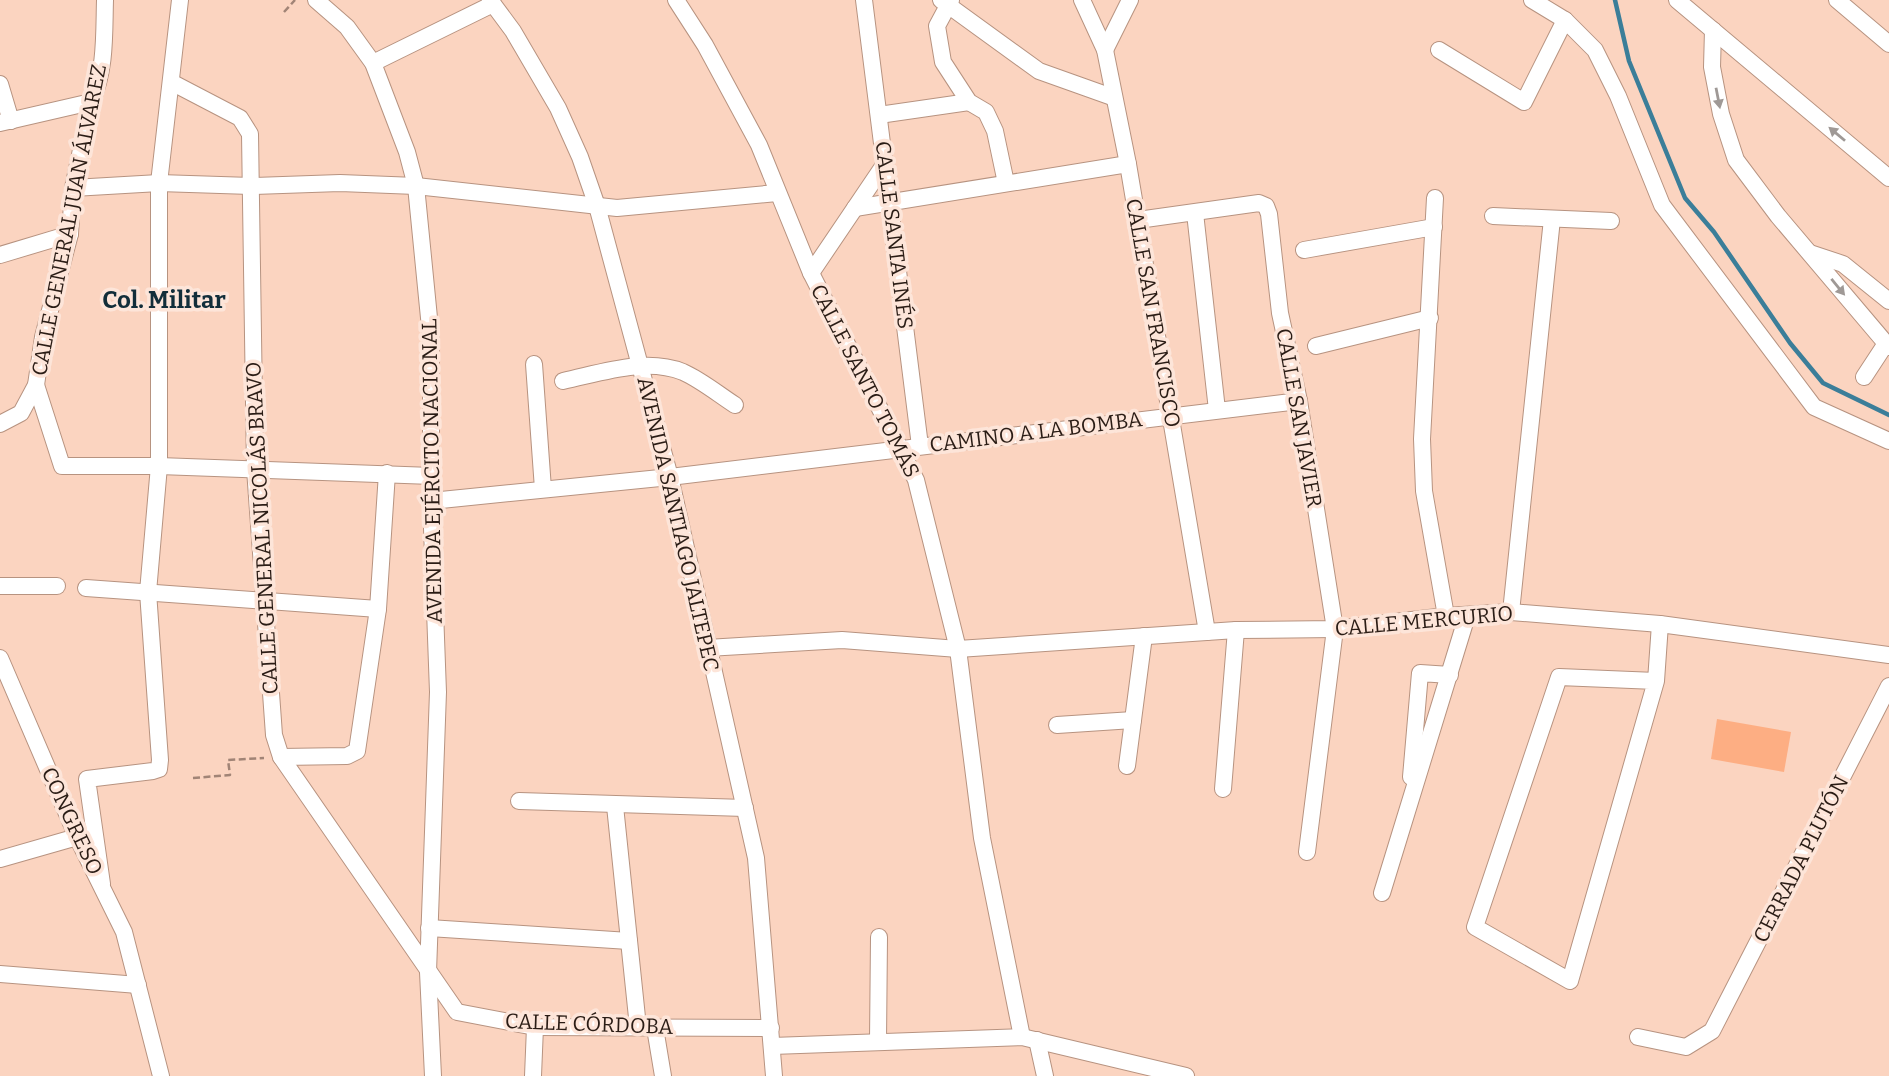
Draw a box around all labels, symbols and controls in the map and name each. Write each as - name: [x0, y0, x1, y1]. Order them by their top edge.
- street label: CALLE GENERAL JUAN ÁLVAREZ: [26, 62, 112, 378]
- one-way arrow: [1713, 87, 1724, 109]
- one-way arrow: [1828, 127, 1845, 142]
- street label: CALLE SANTA INÉS: [870, 140, 918, 330]
- street label: CALLE SAN FRANCISCO: [1120, 196, 1186, 430]
- one-way arrow: [1830, 278, 1845, 296]
- street label: CALLE SANTO TOMÁS: [805, 280, 925, 482]
- district label: Col. Militar: [102, 286, 226, 314]
- street label: AVENIDA EJÉRCITO NACIONAL: [416, 318, 448, 624]
- street label: CALLE SAN JAVIER: [1270, 326, 1328, 510]
- street label: CALLE GENERAL NICOLÁS BRAVO: [240, 361, 284, 695]
- street label: AVENIDA SANTIAGO JALTEPEC: [631, 374, 725, 674]
- street label: CAMINO A LA BOMBA: [928, 406, 1144, 458]
- street label: CALLE MERCURIO: [1334, 600, 1514, 642]
- street label: CONGRESO: [36, 763, 108, 879]
- street label: CERRADA PLUTÓN: [1748, 771, 1854, 947]
- street label: CALLE CÓRDOBA: [504, 1008, 674, 1040]

